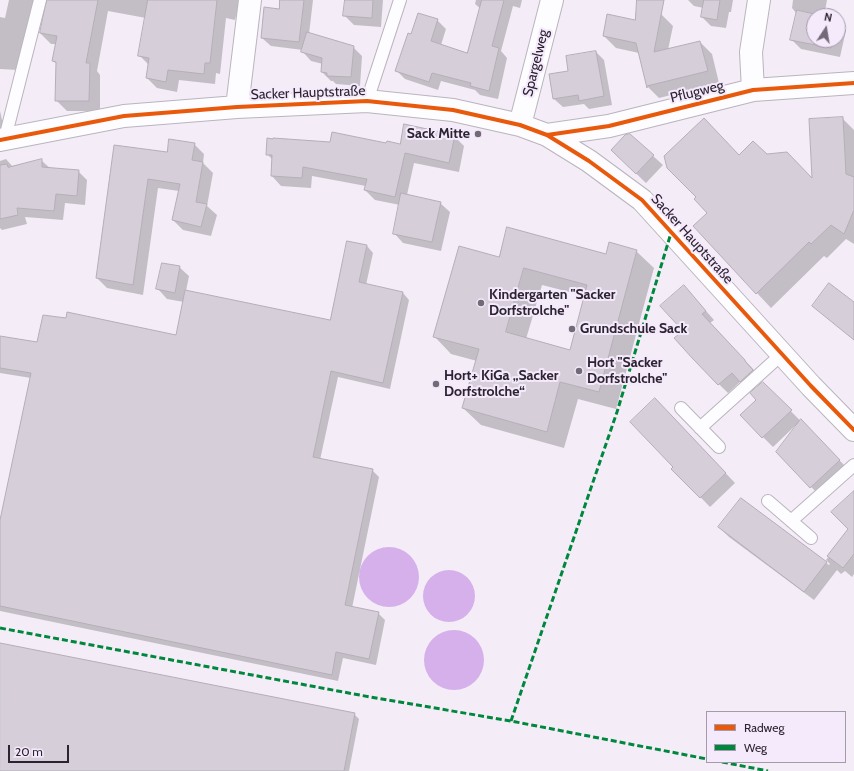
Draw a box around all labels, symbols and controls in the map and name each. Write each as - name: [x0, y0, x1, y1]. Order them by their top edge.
- north arrow: [806, 8, 846, 48]
- text: N: [823, 10, 834, 25]
- street label: Spargelweg: [520, 28, 552, 98]
- street label: Pflugweg: [669, 77, 725, 107]
- street label: Sacker Hauptstraße: [250, 83, 366, 103]
- place label: Sack Mitte: [407, 126, 470, 142]
- marker: Sack Mitte: [473, 129, 483, 139]
- street label: Sacker Hauptstraße: [647, 191, 737, 287]
- place label: Kindergarten "Sacker Dorfstrolche": [489, 287, 615, 320]
- marker: Kindergarten "Sacker Dorfstrolche": [476, 298, 486, 308]
- place label: Grundschule Sack: [580, 321, 687, 337]
- marker: Grundschule Sack: [567, 324, 577, 334]
- place label: Hort "Sacker Dorfstrolche": [587, 355, 667, 388]
- marker: Hort "Sacker Dorfstrolche": [574, 366, 584, 376]
- place label: Hort+ KiGa „Sacker Dorfstrolche“: [444, 368, 558, 400]
- marker: Hort+ KiGa „Sacker Dorfstrolche“: [431, 379, 441, 389]
- legend: [706, 711, 846, 763]
- text: Radweg: [744, 720, 784, 735]
- scale bar: [10, 737, 71, 763]
- text: Weg: [744, 740, 767, 755]
- text: 20 m: [15, 744, 43, 759]

